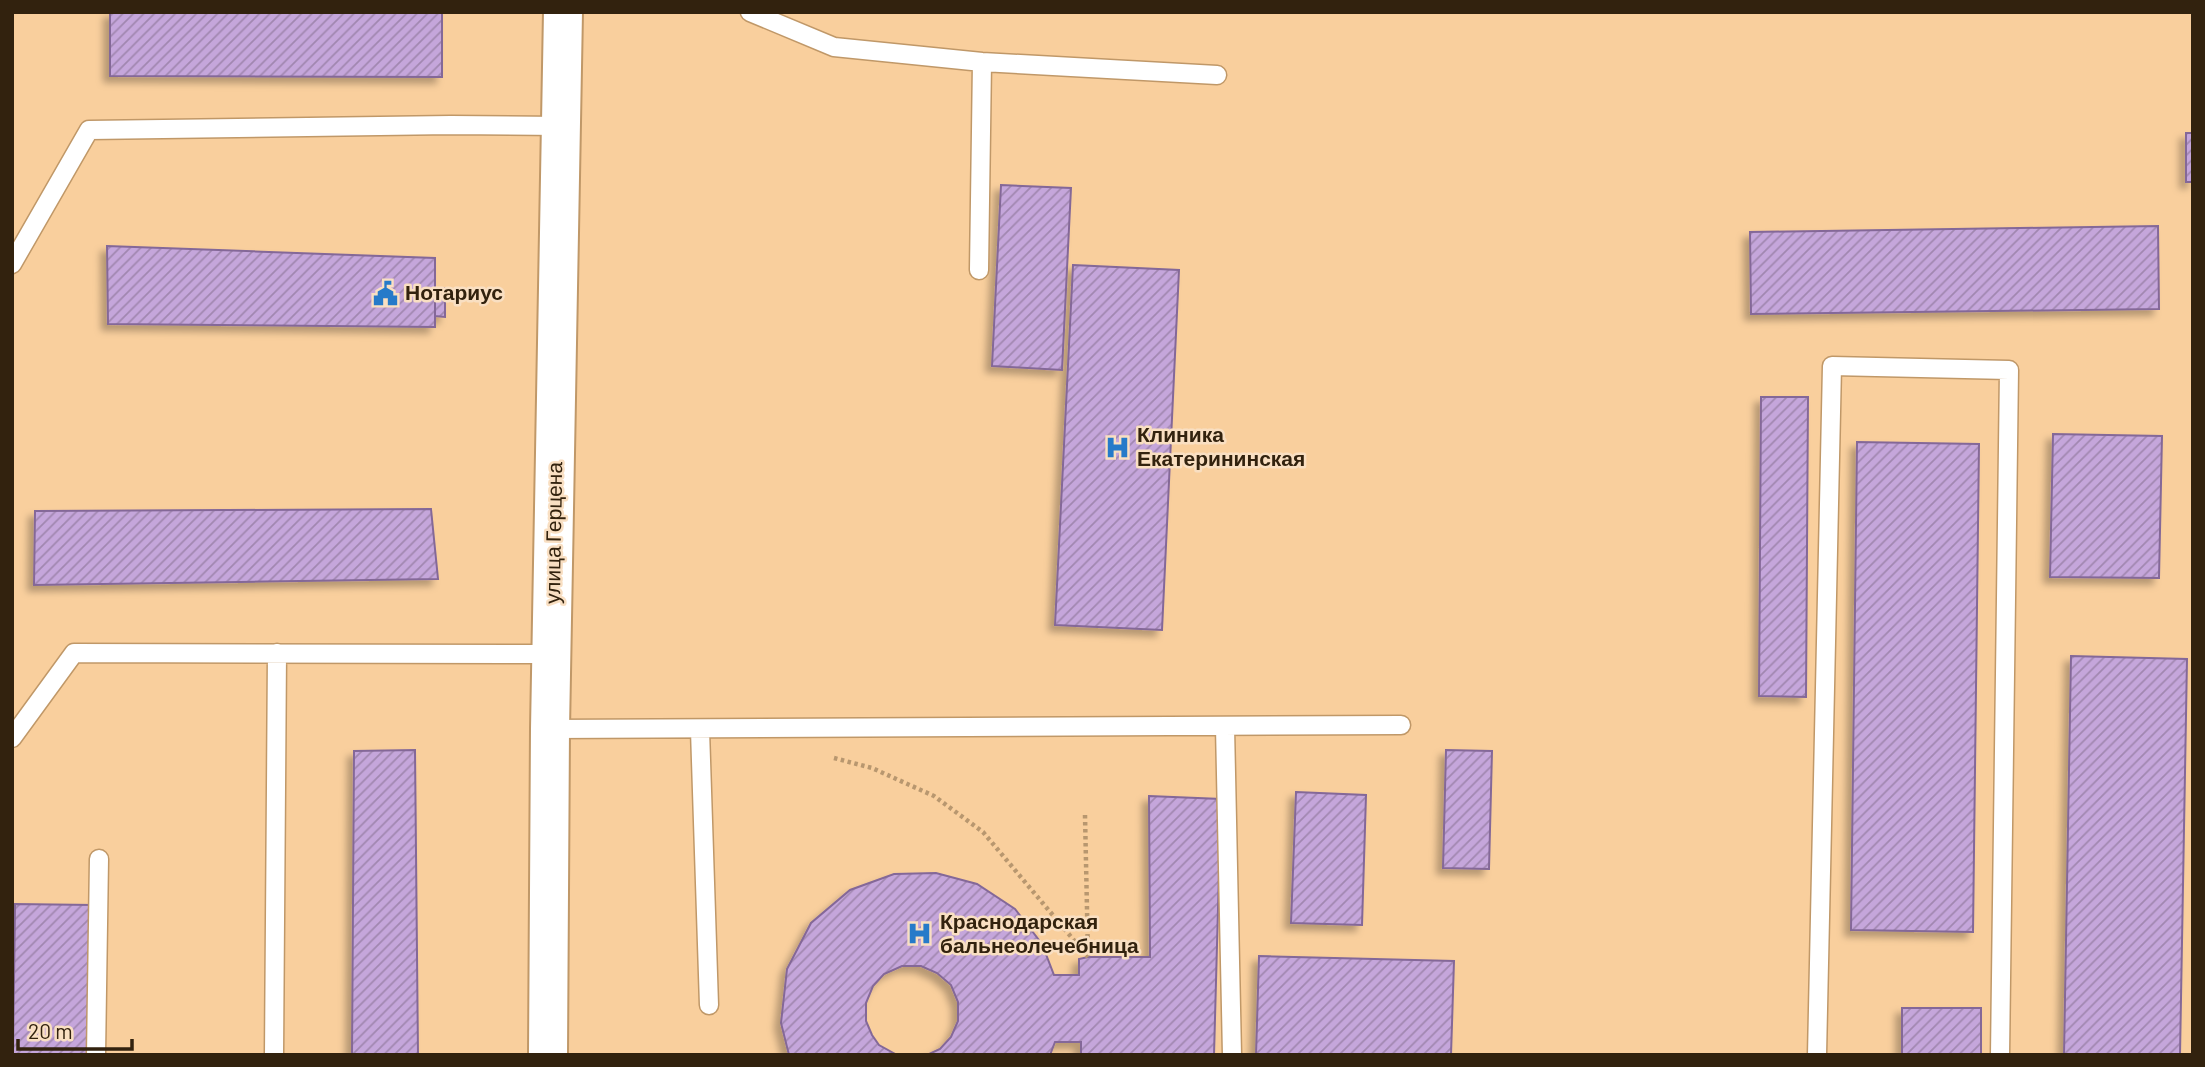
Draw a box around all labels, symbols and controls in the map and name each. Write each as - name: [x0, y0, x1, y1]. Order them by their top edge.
- public building icon: Нотариус: [371, 279, 399, 307]
- place label: Нотариус: [405, 279, 503, 304]
- place label: Клиника Екатерининская: [1137, 421, 1305, 470]
- hospital icon: Клиника Екатерининская: [1103, 433, 1131, 461]
- street label: улица Герцена: [539, 461, 566, 604]
- place label: Краснодарская бальнеолечебница: [940, 908, 1139, 957]
- hospital icon: Краснодарская бальнеолечебница: [906, 920, 934, 948]
- scale bar: [18, 1007, 131, 1052]
- text: 20 m: [28, 1018, 73, 1043]

